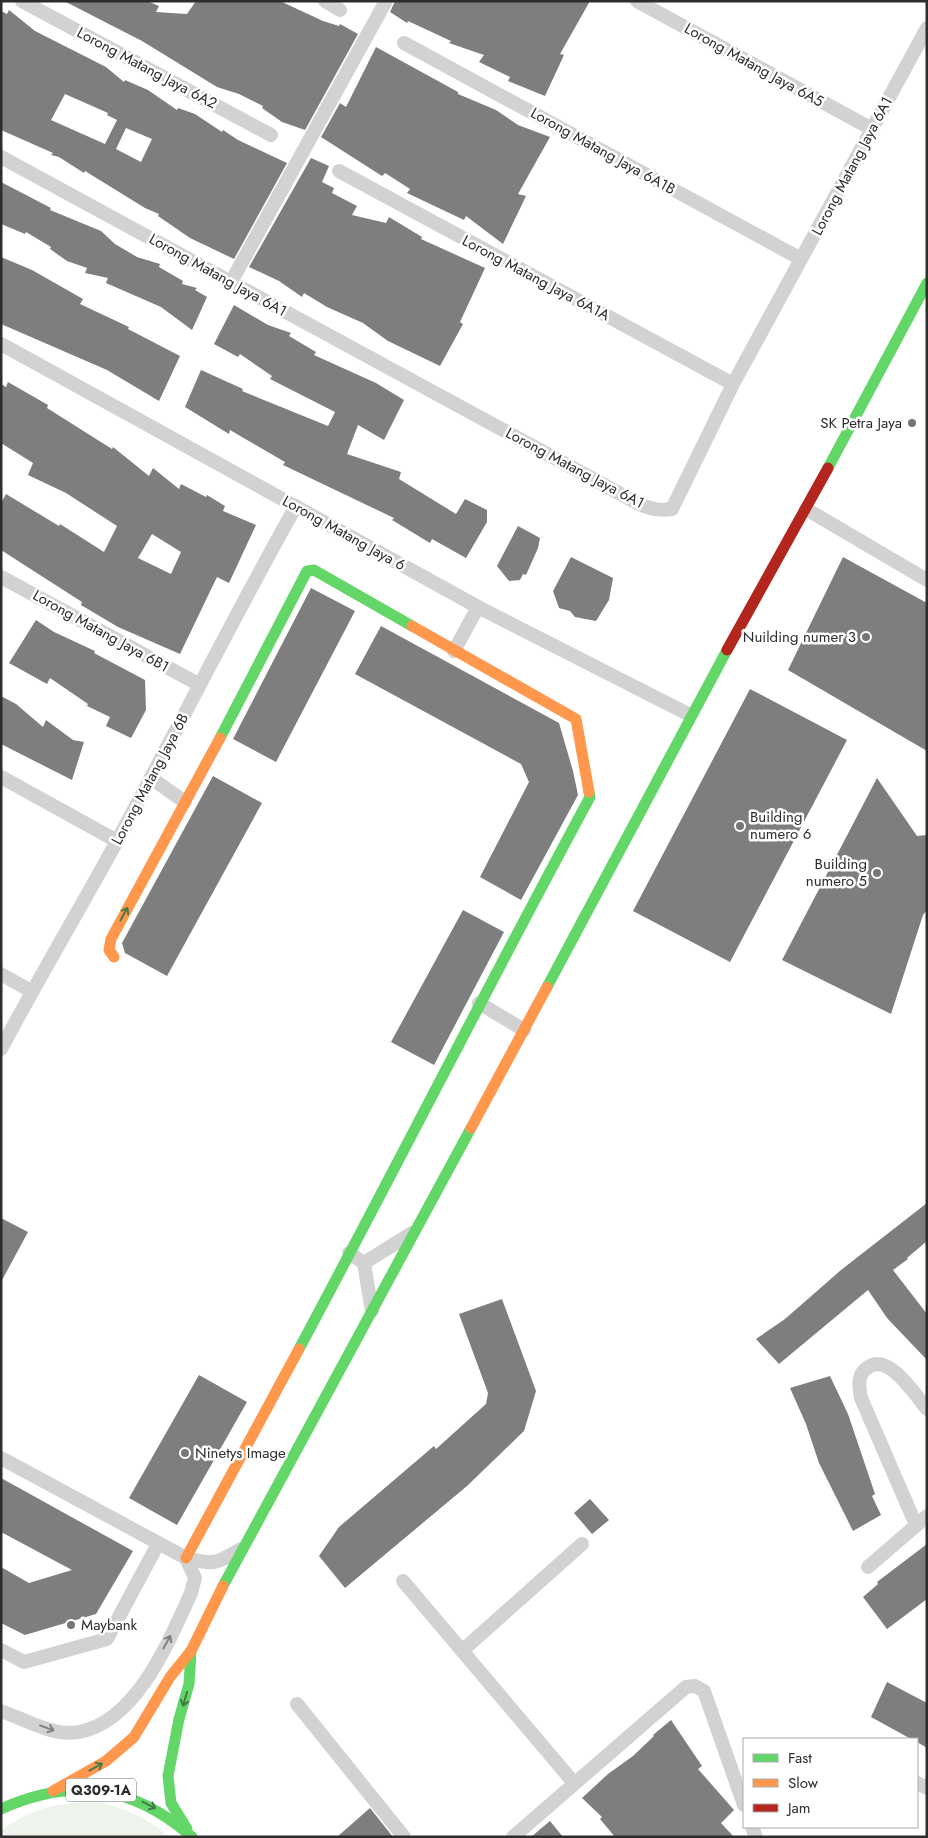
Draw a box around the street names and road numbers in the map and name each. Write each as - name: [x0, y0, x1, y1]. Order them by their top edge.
- street label: Lorong Matang Jaya 6A5: [680, 18, 828, 112]
- street label: Lorong Matang Jaya 6A2: [73, 22, 221, 114]
- street label: Lorong Matang Jaya 6A1: [806, 93, 898, 239]
- street label: Lorong Matang Jaya 6A1B: [526, 102, 680, 200]
- street label: Lorong Matang Jaya 6A1: [145, 228, 291, 322]
- street label: Lorong Matang Jaya 6A1A: [458, 230, 614, 326]
- street label: Lorong Matang Jaya 6A1: [502, 422, 648, 514]
- street label: Lorong Matang Jaya 6: [278, 490, 410, 576]
- street label: Lorong Matang Jaya 6B1: [29, 584, 173, 678]
- street label: Lorong Matang Jaya 6B: [106, 709, 194, 849]
- road number: Q309-1A: [66, 1778, 136, 1802]

